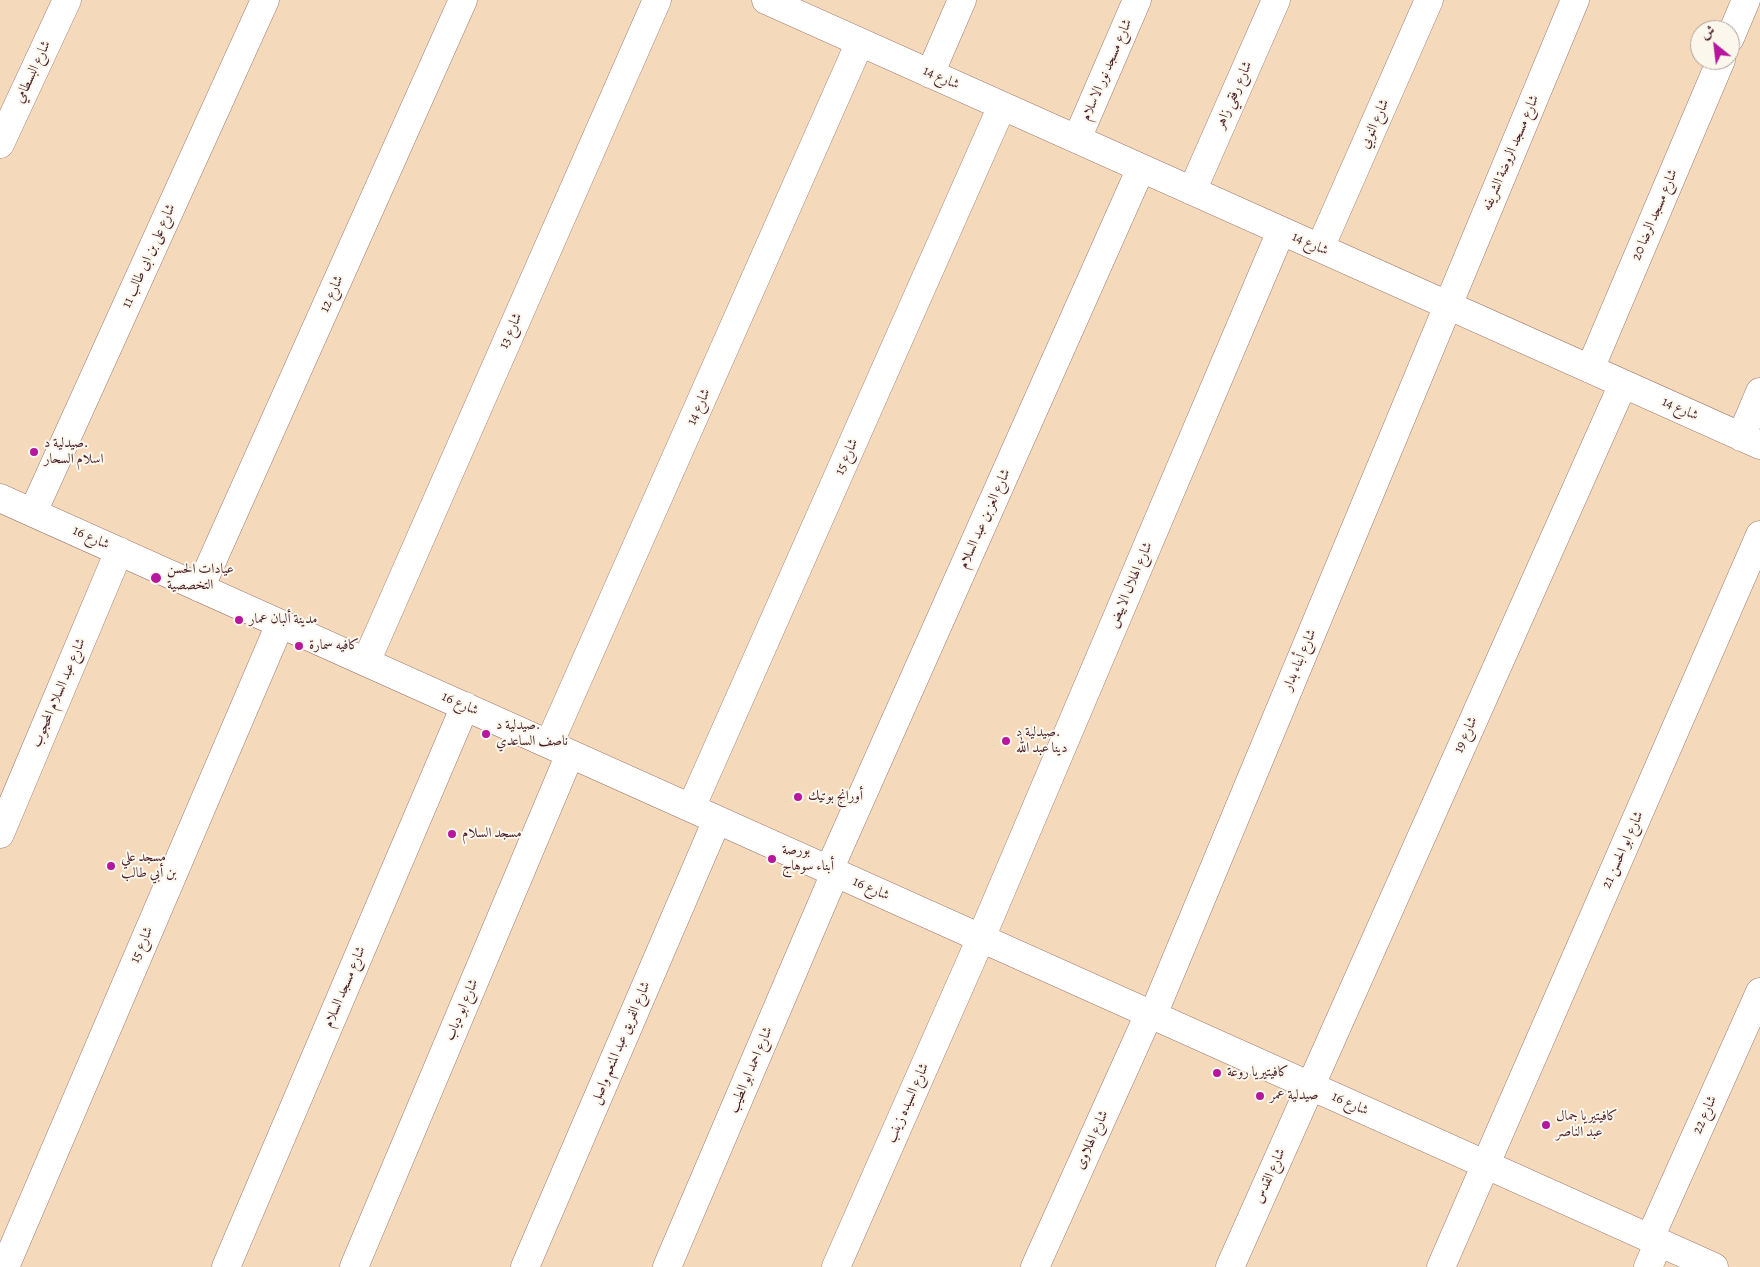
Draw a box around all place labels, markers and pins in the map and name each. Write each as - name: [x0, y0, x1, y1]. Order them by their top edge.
- place label: صيدلية د. اسلام السحار: [44, 436, 103, 468]
- marker: صيدلية د. اسلام السحار: [28, 446, 40, 458]
- place label: عيادات الحسن التخصصية: [167, 562, 234, 594]
- marker: عيادات الحسن التخصصية: [149, 571, 163, 585]
- place label: مدينة ألبان عمار: [249, 612, 317, 628]
- marker: مدينة ألبان عمار: [233, 614, 245, 626]
- place label: كافيه سمارة: [309, 638, 359, 654]
- marker: كافيه سمارة: [293, 640, 305, 652]
- place label: صيدلية د. ناصف الساعدي: [496, 718, 568, 750]
- place label: صيدلية د. دينا عبد الله: [1016, 725, 1068, 758]
- marker: صيدلية د. ناصف الساعدي: [480, 728, 492, 740]
- marker: صيدلية د. دينا عبد الله: [1000, 735, 1012, 747]
- place label: أورانج بوتيك: [808, 789, 863, 805]
- marker: أورانج بوتيك: [792, 791, 804, 803]
- place label: مسجد السلام: [462, 826, 522, 842]
- marker: مسجد السلام: [446, 828, 458, 840]
- place label: بورصة أبناء سوهاج: [782, 843, 834, 876]
- place label: مسجد علي بن أبي طالب: [121, 850, 177, 882]
- marker: بورصة أبناء سوهاج: [766, 853, 778, 865]
- marker: مسجد علي بن أبي طالب: [105, 860, 117, 872]
- place label: كافيتيريا روعة: [1227, 1065, 1289, 1081]
- marker: كافيتيريا روعة: [1211, 1067, 1223, 1079]
- place label: صيدلية عمر: [1270, 1088, 1318, 1104]
- marker: صيدلية عمر: [1254, 1090, 1266, 1102]
- place label: كافيتيريا جمال عبد الناصر: [1556, 1109, 1618, 1142]
- marker: كافيتيريا جمال عبد الناصر: [1540, 1119, 1552, 1131]

